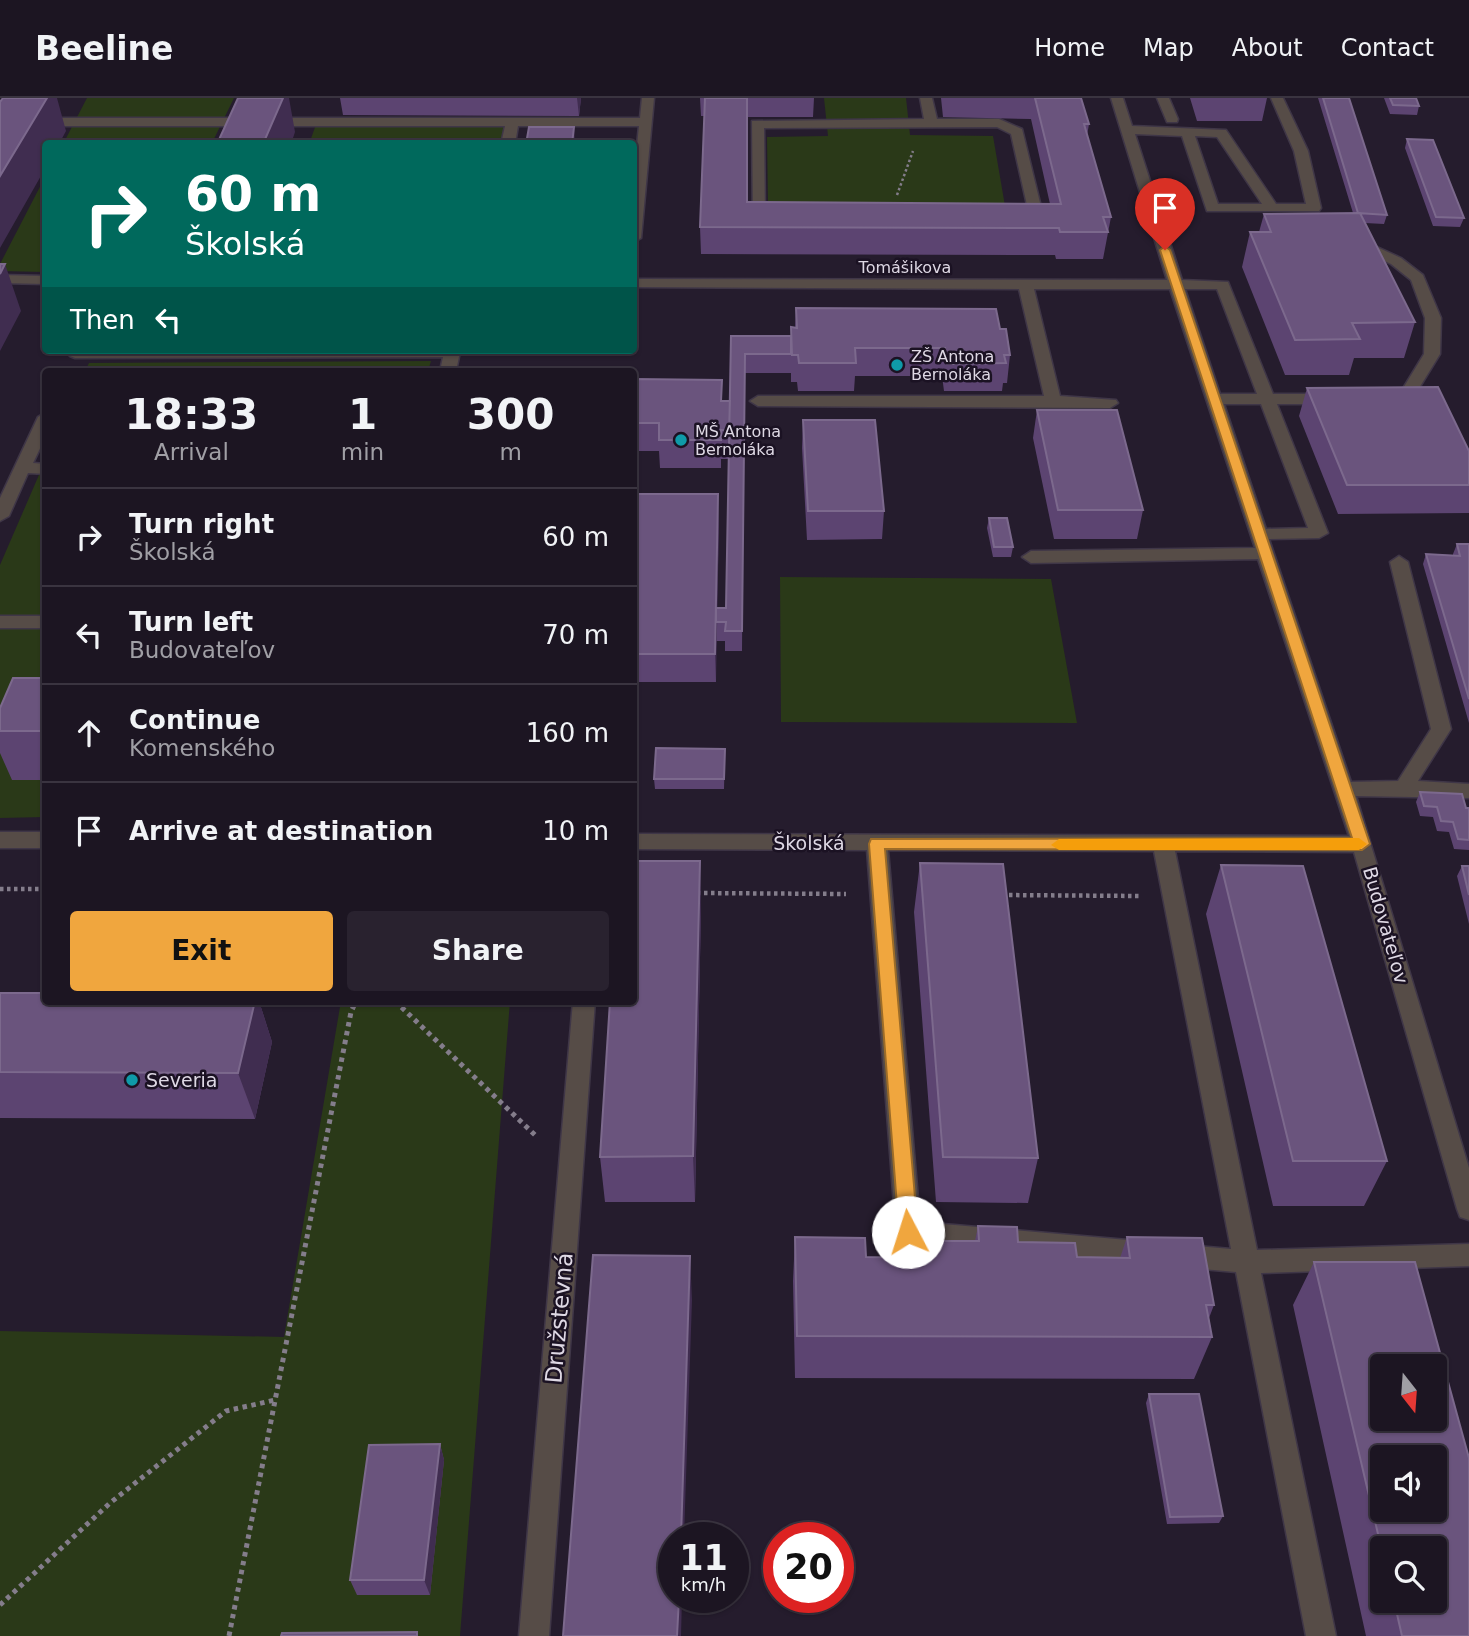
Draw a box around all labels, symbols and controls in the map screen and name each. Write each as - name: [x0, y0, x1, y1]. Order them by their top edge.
- text: Beeline: [35, 29, 173, 68]
- text: Home: [1034, 34, 1105, 62]
- text: Map: [1143, 34, 1194, 62]
- text: About: [1232, 34, 1303, 62]
- text: Contact: [1341, 34, 1434, 62]
- text: 60 m: [185, 166, 321, 223]
- icon: right: [70, 168, 161, 259]
- pin: [1135, 178, 1195, 250]
- icon: arrive: [1146, 189, 1184, 227]
- text: Školská: [185, 225, 305, 263]
- street label: Tomášikova: [858, 258, 951, 277]
- icon: left: [149, 301, 187, 339]
- text: Then: [70, 305, 135, 335]
- place label: ZŠ Antona Bernoláka: [911, 347, 994, 384]
- marker: ZŠ Antona Bernoláka: [889, 357, 905, 373]
- text: 18:33: [125, 390, 258, 439]
- text: 1: [348, 390, 377, 439]
- text: 300: [467, 390, 554, 439]
- place label: MŠ Antona Bernoláka: [695, 422, 781, 459]
- marker: MŠ Antona Bernoláka: [673, 432, 689, 448]
- text: Arrival: [154, 439, 229, 465]
- text: min: [341, 439, 384, 465]
- text: m: [499, 439, 522, 465]
- text: Turn right: [129, 509, 274, 539]
- icon: right: [70, 518, 108, 556]
- text: 60 m: [542, 522, 609, 552]
- text: Školská: [129, 539, 216, 565]
- text: Turn left: [129, 607, 253, 637]
- icon: left: [70, 616, 108, 654]
- text: 70 m: [542, 620, 609, 650]
- text: Budovateľov: [129, 637, 275, 663]
- text: Continue: [129, 705, 260, 735]
- icon: ahead: [70, 714, 108, 752]
- text: 160 m: [526, 718, 609, 748]
- text: Komenského: [129, 735, 275, 761]
- icon: arrive: [70, 812, 108, 850]
- text: Arrive at destination: [129, 816, 433, 846]
- text: 10 m: [542, 816, 609, 846]
- street label: Školská: [773, 831, 845, 854]
- street label: Budovateľov: [1359, 864, 1413, 986]
- button: Exit: [70, 911, 333, 991]
- button: Share: [347, 911, 609, 991]
- place label: Severia: [146, 1069, 217, 1091]
- marker: Severia: [124, 1072, 140, 1088]
- position arrow: [871, 1195, 945, 1269]
- street label: Družstevná: [540, 1251, 578, 1385]
- north arrow: [1370, 1354, 1447, 1432]
- map controls: [1370, 1354, 1447, 1613]
- button: sound: [1370, 1445, 1447, 1522]
- speed limit sign: 20: [763, 1522, 854, 1613]
- button: search: [1370, 1536, 1447, 1613]
- text: 11: [679, 1538, 728, 1578]
- text: km/h: [681, 1574, 726, 1595]

